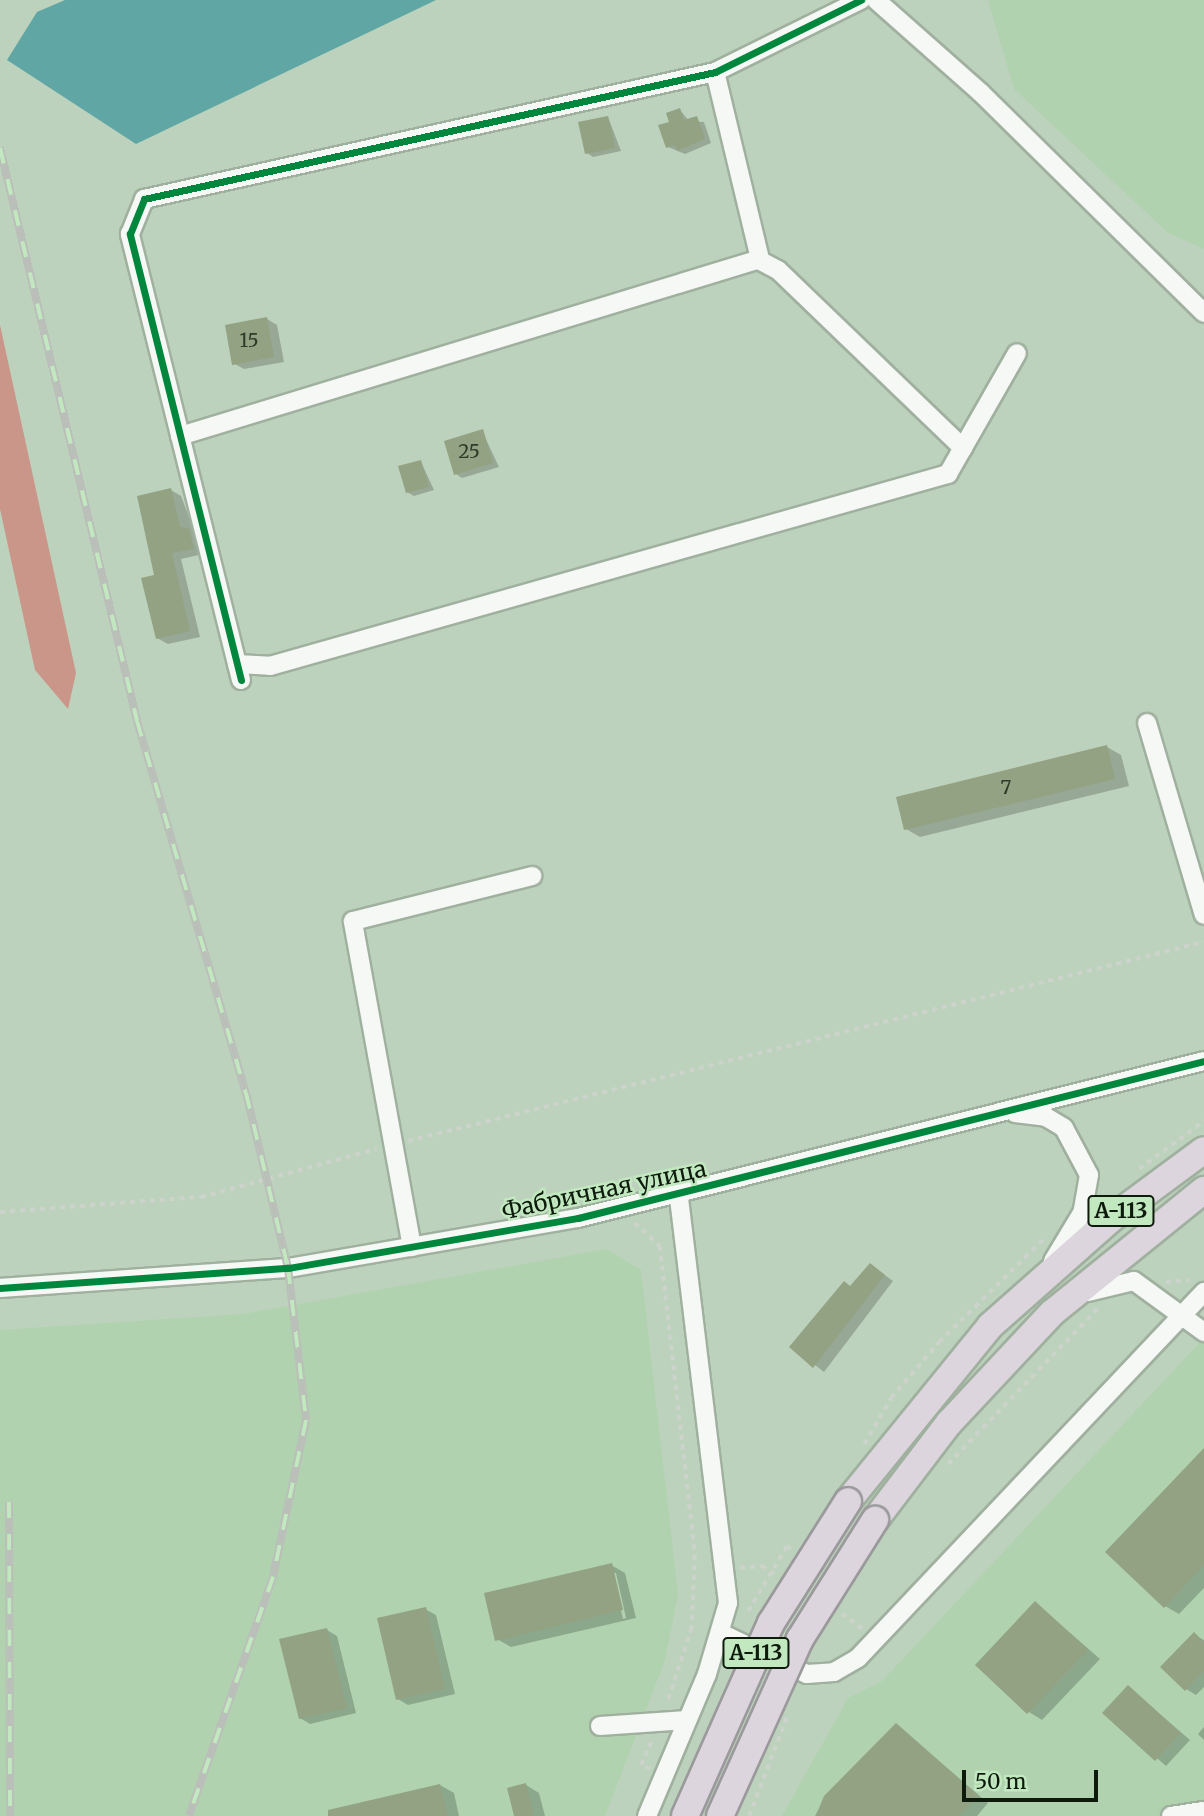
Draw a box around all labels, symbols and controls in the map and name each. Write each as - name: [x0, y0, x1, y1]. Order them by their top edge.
- house number: 15: [239, 330, 259, 352]
- house number: 25: [458, 441, 480, 463]
- house number: 7: [1001, 777, 1011, 799]
- street label: Фабричная улица: [499, 1155, 709, 1225]
- road number: А-113: [1086, 1194, 1156, 1228]
- road number: А-113: [721, 1636, 791, 1670]
- scale bar: [966, 1756, 1102, 1800]
- text: 50 m: [975, 1768, 1026, 1795]

